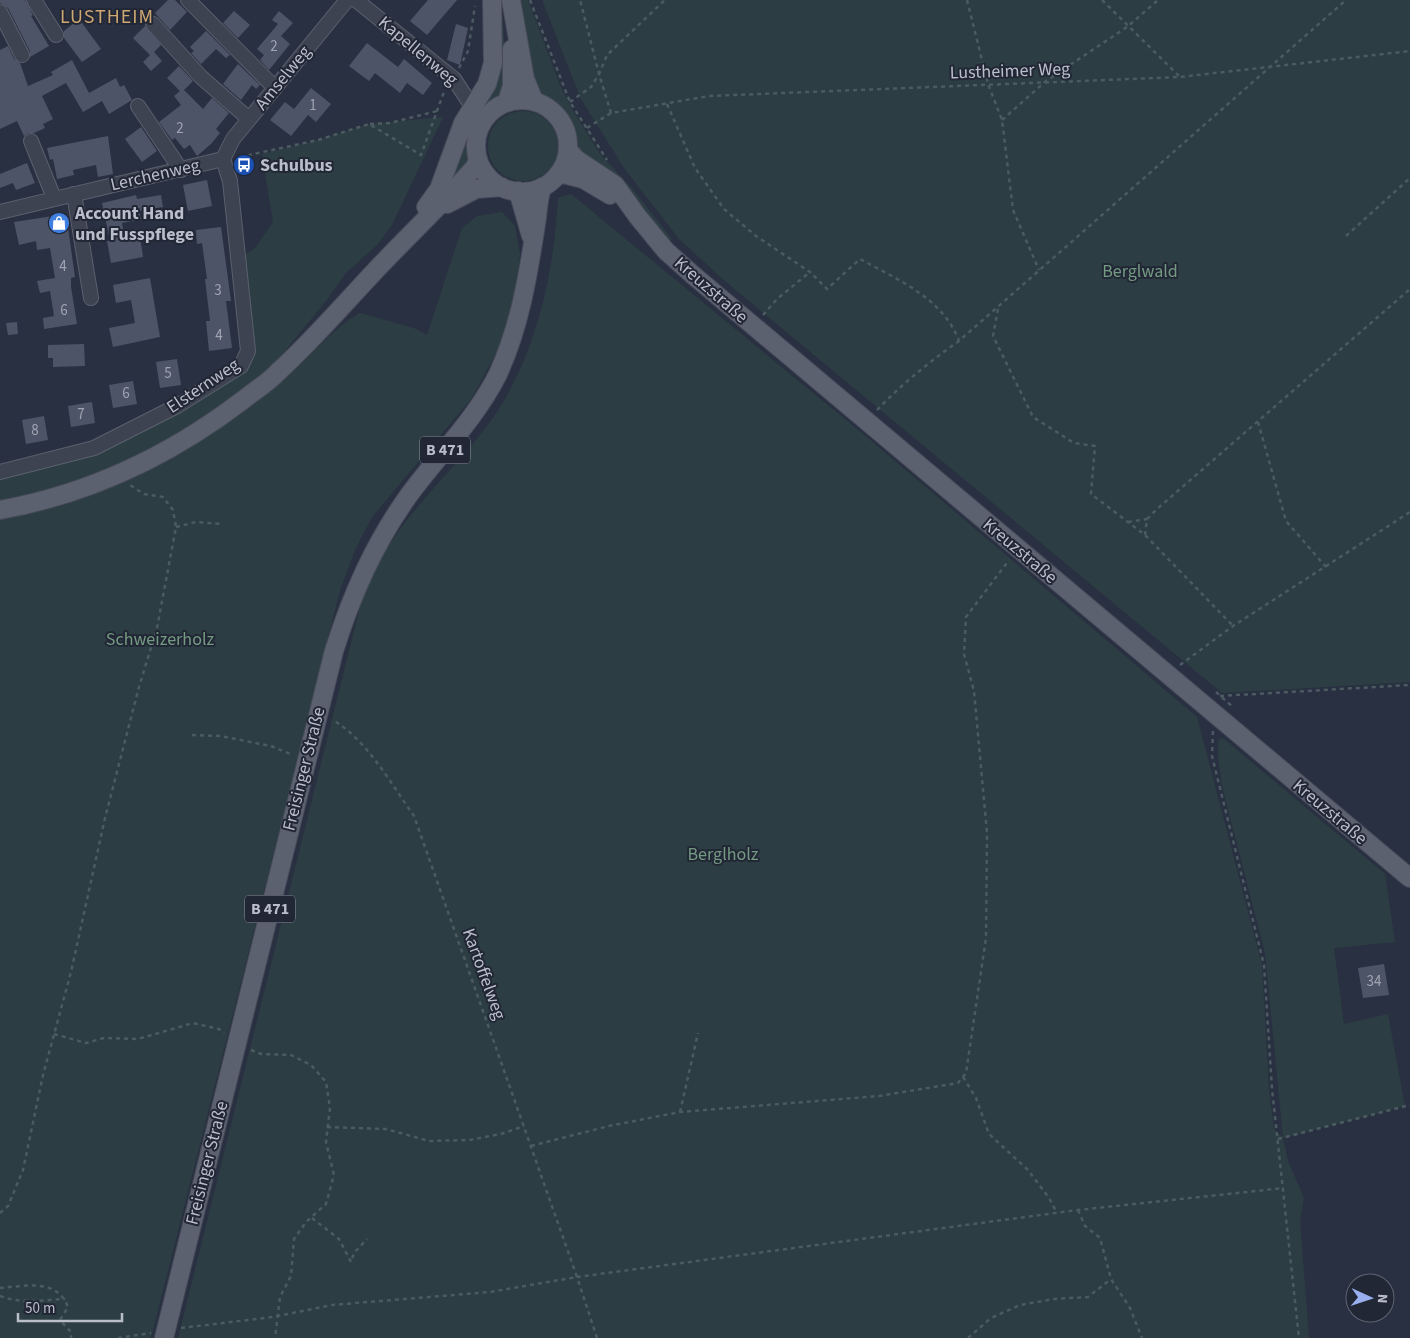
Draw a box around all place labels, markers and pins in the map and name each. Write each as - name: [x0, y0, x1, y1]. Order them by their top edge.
- bus stop icon: Schulbus: [232, 153, 256, 177]
- place label: Schulbus: [260, 153, 333, 178]
- place label: Account Hand und Fusspflege: [74, 201, 194, 247]
- shop icon: Account Hand und Fusspflege: [47, 211, 71, 235]

